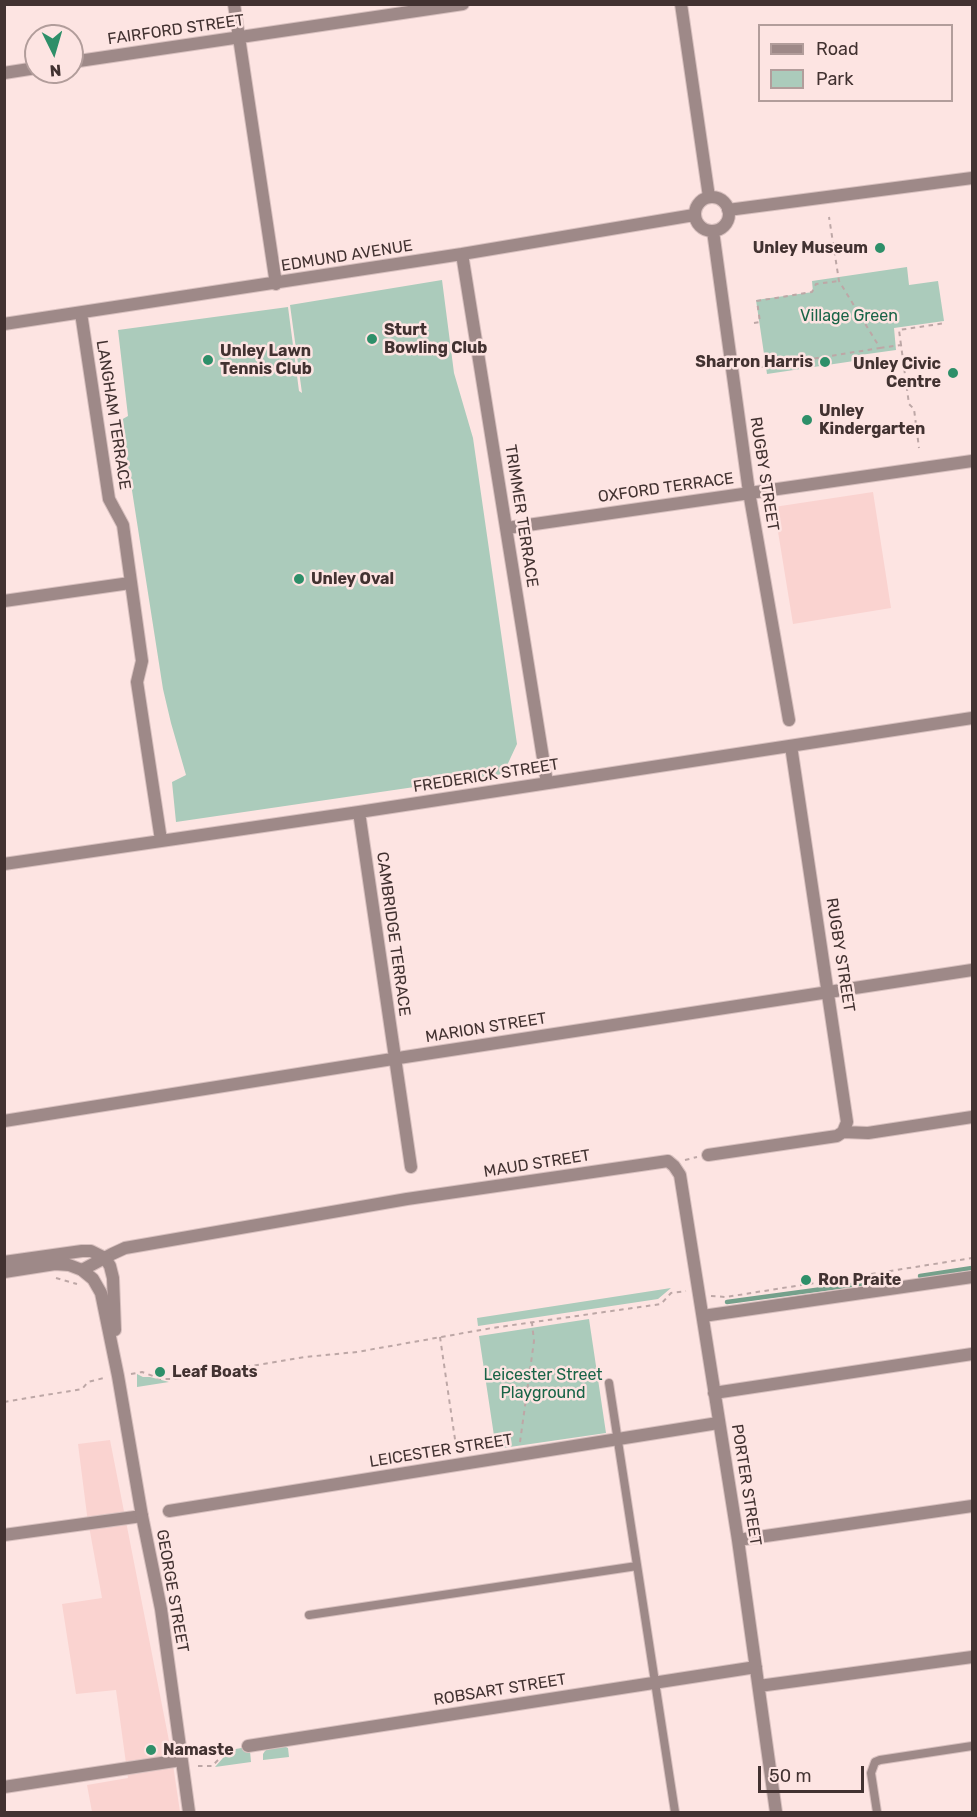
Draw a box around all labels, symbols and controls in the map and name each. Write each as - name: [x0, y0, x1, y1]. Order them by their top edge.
- street label: FAIRFORD STREET: [106, 11, 246, 49]
- north arrow: [24, 24, 84, 84]
- legend: [758, 24, 953, 102]
- text: Road: [816, 38, 859, 60]
- text: N: [49, 60, 62, 80]
- text: Park: [816, 68, 853, 90]
- street label: EDMUND AVENUE: [280, 236, 414, 276]
- place label: Unley Museum: [753, 238, 868, 258]
- marker: Unley Museum: [873, 241, 887, 255]
- park label: Village Green: [800, 306, 898, 326]
- place label: Sturt Bowling Club: [384, 320, 487, 358]
- marker: Sturt Bowling Club: [365, 332, 379, 346]
- street label: LANGHAM TERRACE: [92, 339, 134, 491]
- place label: Unley Lawn Tennis Club: [220, 341, 312, 379]
- place label: Sharron Harris: [695, 352, 813, 372]
- marker: Unley Lawn Tennis Club: [201, 353, 215, 367]
- place label: Unley Civic Centre: [853, 354, 941, 392]
- marker: Sharron Harris: [818, 355, 832, 369]
- marker: Unley Civic Centre: [946, 366, 960, 380]
- place label: Unley Kindergarten: [819, 401, 925, 439]
- marker: Unley Kindergarten: [800, 413, 814, 427]
- street label: RUGBY STREET: [745, 415, 783, 533]
- street label: TRIMMER TERRACE: [500, 443, 542, 589]
- street label: OXFORD TERRACE: [597, 469, 735, 507]
- place label: Unley Oval: [311, 569, 394, 589]
- marker: Unley Oval: [292, 572, 306, 586]
- street label: FREDERICK STREET: [412, 755, 560, 797]
- street label: CAMBRIDGE TERRACE: [372, 851, 414, 1017]
- street label: RUGBY STREET: [821, 896, 859, 1014]
- street label: MARION STREET: [424, 1009, 548, 1047]
- street label: MAUD STREET: [482, 1146, 592, 1182]
- place label: Ron Praite: [818, 1270, 901, 1290]
- marker: Ron Praite: [799, 1273, 813, 1287]
- place label: Leaf Boats: [172, 1362, 258, 1382]
- marker: Leaf Boats: [153, 1365, 167, 1379]
- park label: Leicester Street Playground: [483, 1365, 603, 1403]
- street label: PORTER STREET: [727, 1423, 765, 1547]
- street label: LEICESTER STREET: [368, 1430, 514, 1472]
- street label: GEORGE STREET: [152, 1528, 192, 1654]
- street label: ROBSART STREET: [432, 1670, 568, 1710]
- place label: Namaste: [163, 1740, 234, 1760]
- marker: Namaste: [144, 1743, 158, 1757]
- scale bar: [761, 1754, 868, 1792]
- text: 50 m: [769, 1765, 812, 1787]

